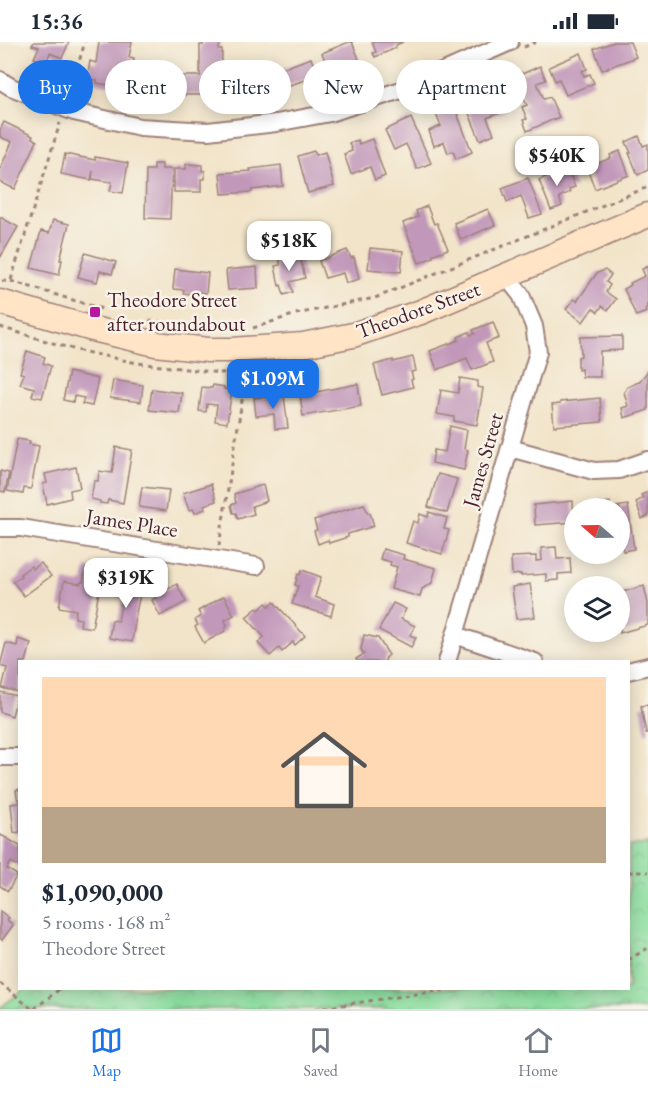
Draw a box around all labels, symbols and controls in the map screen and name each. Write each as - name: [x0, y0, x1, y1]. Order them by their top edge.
- text: 15:36: [30, 7, 83, 36]
- chip: Buy: [18, 60, 93, 114]
- chip: Rent: [105, 60, 187, 114]
- chip: Filters: [199, 60, 291, 114]
- chip: New: [303, 60, 384, 114]
- chip: Apartment: [396, 60, 527, 114]
- pin: $540K: [515, 136, 599, 187]
- text: $540K: [529, 142, 585, 168]
- pin: $518K: [247, 221, 331, 272]
- text: $518K: [261, 227, 317, 253]
- street label: Theodore Street: [352, 275, 484, 344]
- place label: Theodore Street after roundabout: [107, 286, 246, 337]
- marker: Theodore Street after roundabout: [88, 305, 102, 319]
- pin: $1.09M: [224, 359, 322, 410]
- text: $1.09M: [241, 365, 305, 391]
- street label: James Street: [456, 409, 509, 512]
- north arrow: [564, 498, 630, 564]
- map controls: [564, 498, 630, 642]
- street label: James Place: [82, 502, 180, 543]
- pin: $319K: [84, 558, 168, 609]
- text: $319K: [98, 564, 154, 590]
- button: layers: [564, 576, 630, 642]
- icon: home: [270, 716, 378, 824]
- text: $1,090,000: [42, 875, 163, 909]
- text: 5 rooms · 168 m²: [42, 909, 170, 935]
- text: Theodore Street: [42, 935, 166, 961]
- tab: Map: [90, 1024, 123, 1081]
- tab: Saved: [304, 1024, 338, 1081]
- tab: Home: [518, 1024, 558, 1081]

